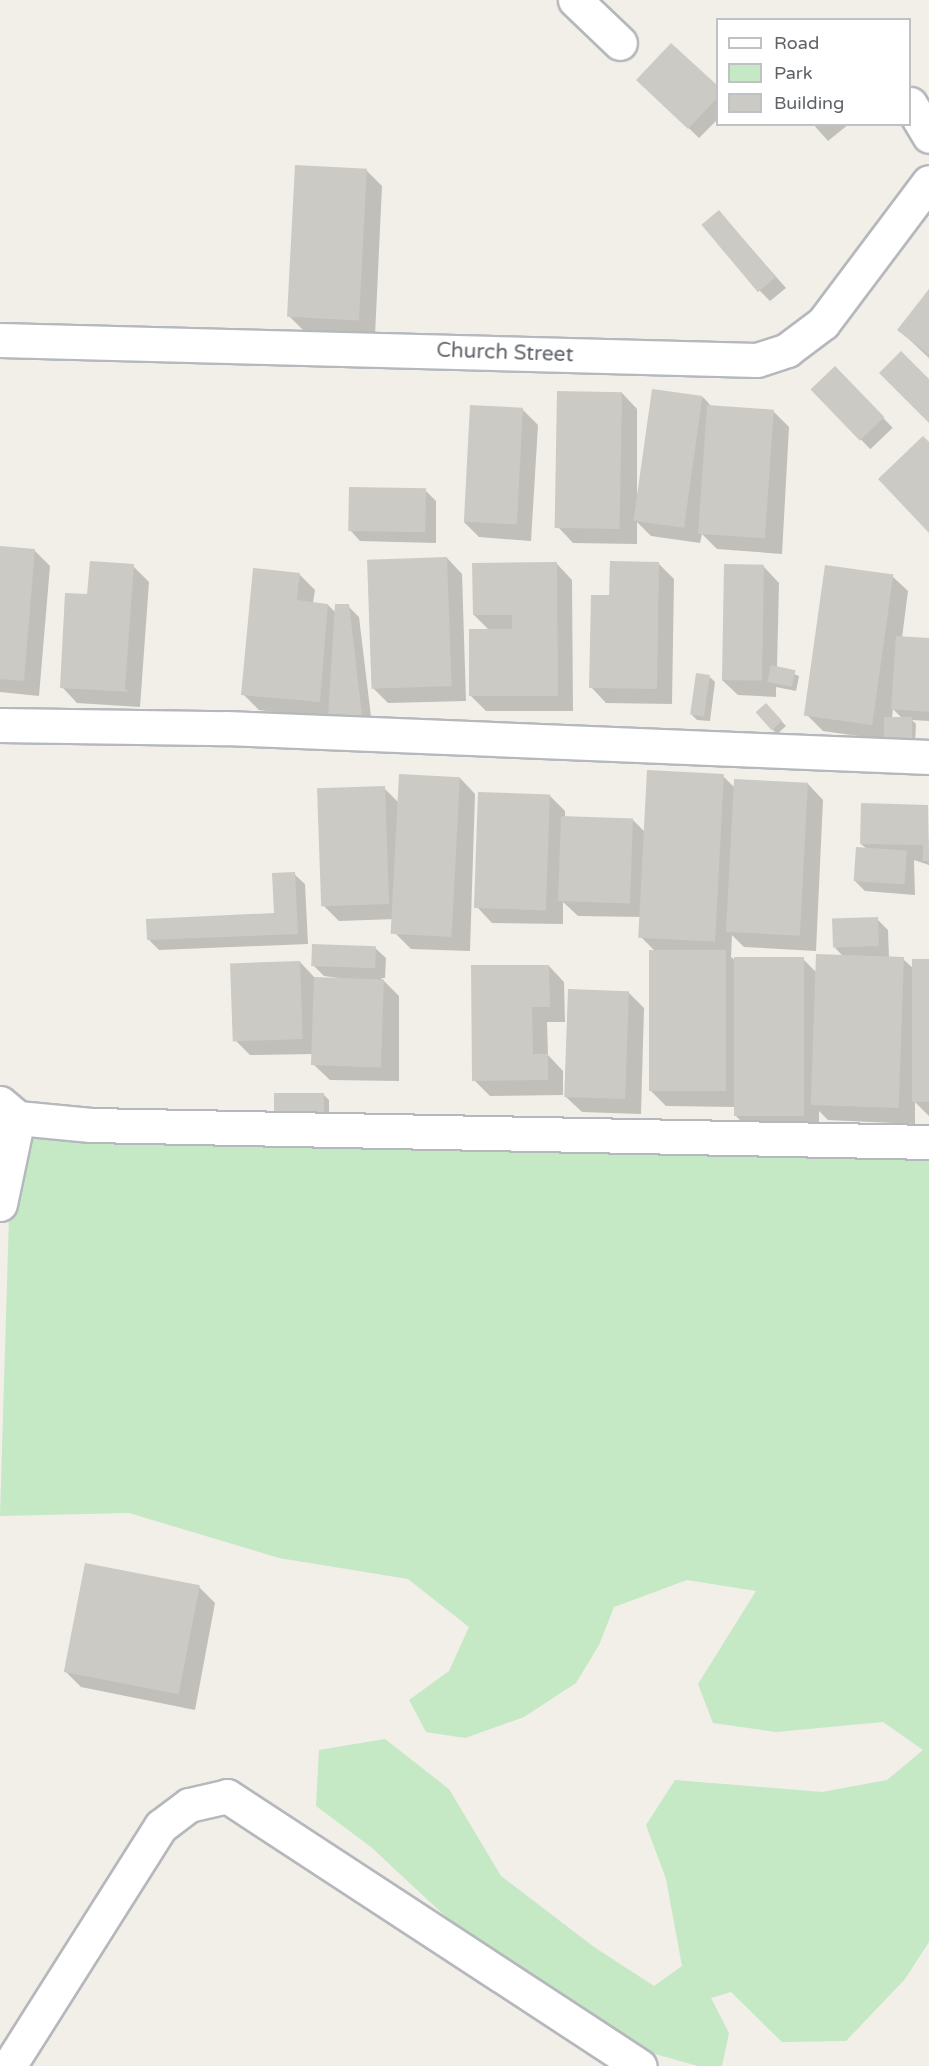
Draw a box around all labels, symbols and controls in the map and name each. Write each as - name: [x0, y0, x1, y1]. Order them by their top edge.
- legend: [716, 18, 911, 126]
- text: Road: [774, 32, 819, 54]
- text: Park: [774, 62, 812, 84]
- text: Building: [774, 92, 844, 114]
- street label: Church Street: [436, 338, 574, 368]

